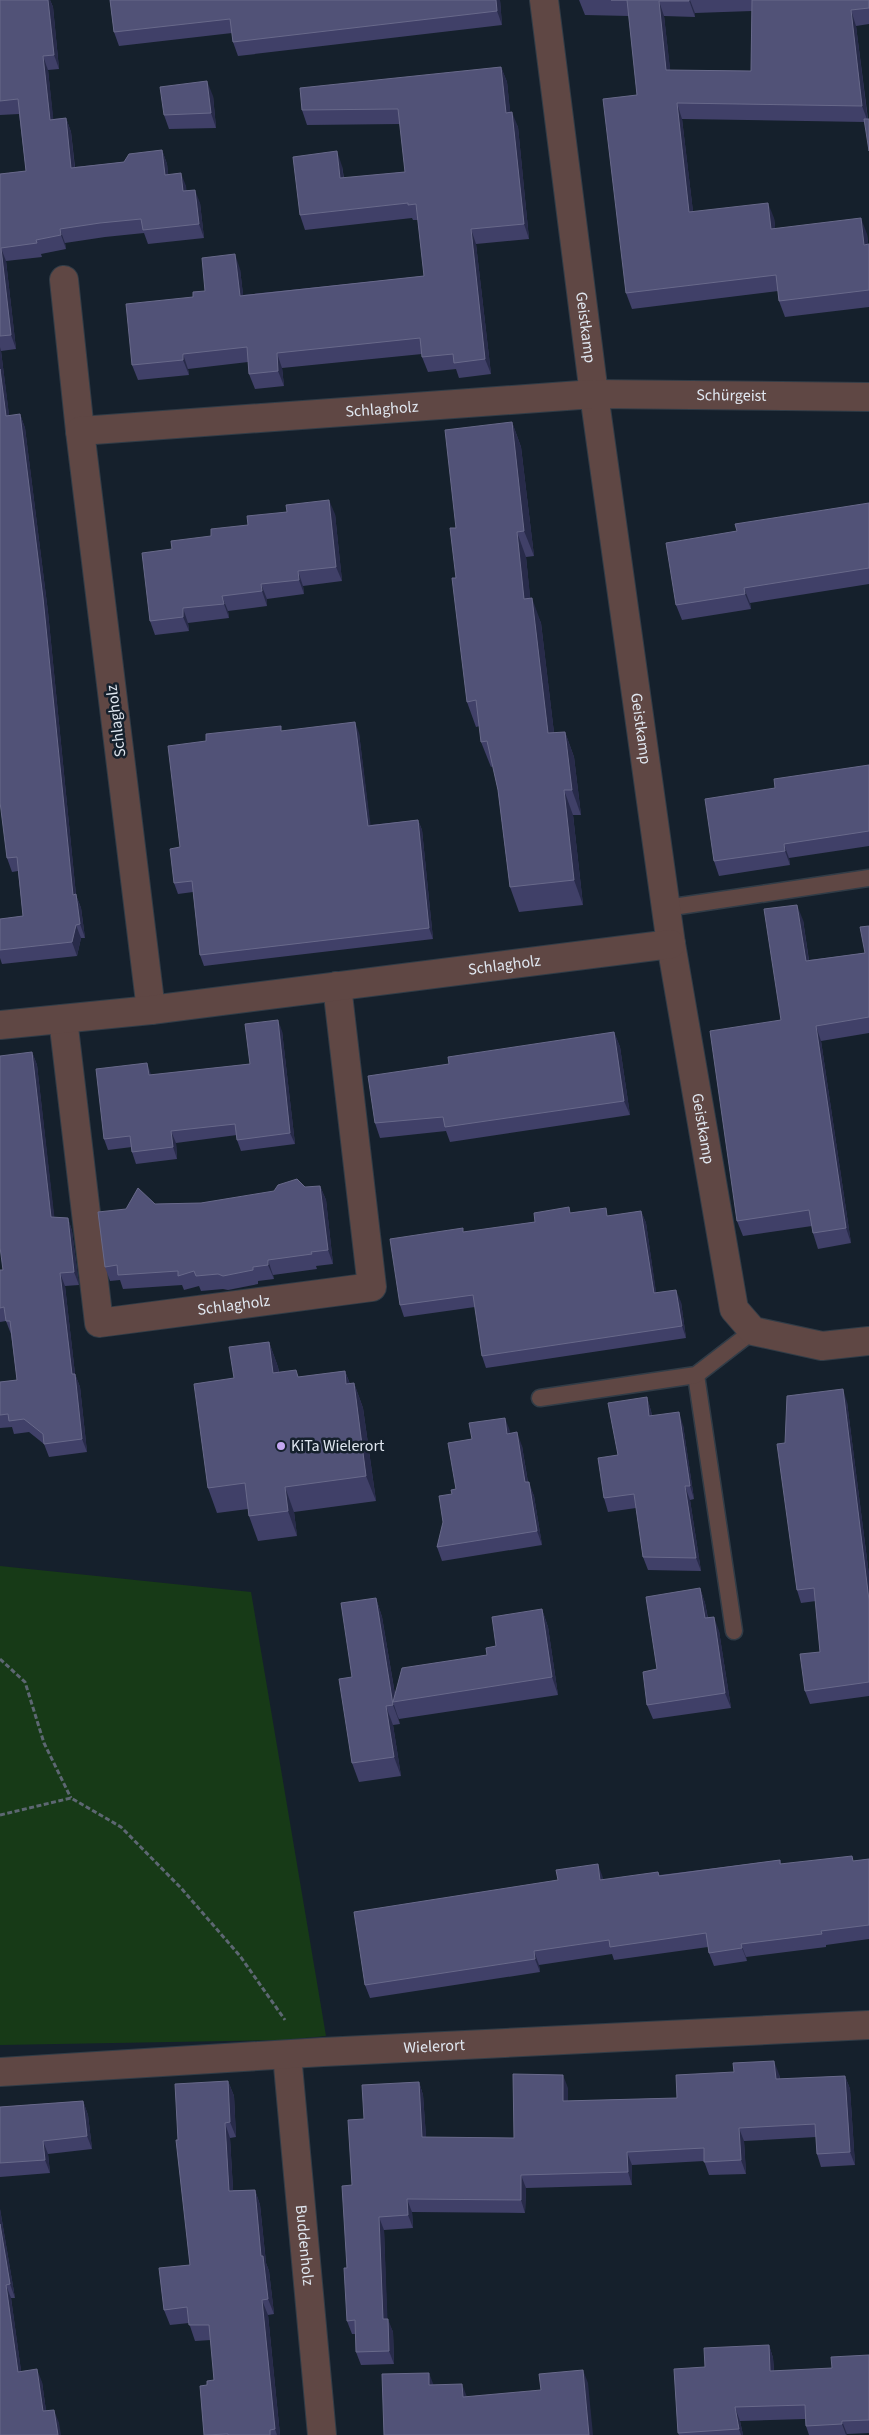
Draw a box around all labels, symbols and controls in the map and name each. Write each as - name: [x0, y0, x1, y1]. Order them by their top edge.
- street label: Geistkamp: [570, 290, 601, 364]
- street label: Schürgeist: [696, 384, 767, 407]
- street label: Schlagholz: [345, 396, 419, 423]
- street label: Schlagholz: [101, 683, 131, 759]
- street label: Geistkamp: [625, 692, 657, 766]
- street label: Schlagholz: [467, 950, 542, 981]
- street label: Geistkamp: [686, 1092, 720, 1166]
- street label: Schlagholz: [196, 1290, 272, 1321]
- place label: KiTa Wielerort: [291, 1435, 385, 1457]
- marker: KiTa Wielerort: [275, 1440, 287, 1452]
- street label: Wielerort: [403, 2034, 466, 2059]
- street label: Buddenholz: [290, 2204, 319, 2287]

